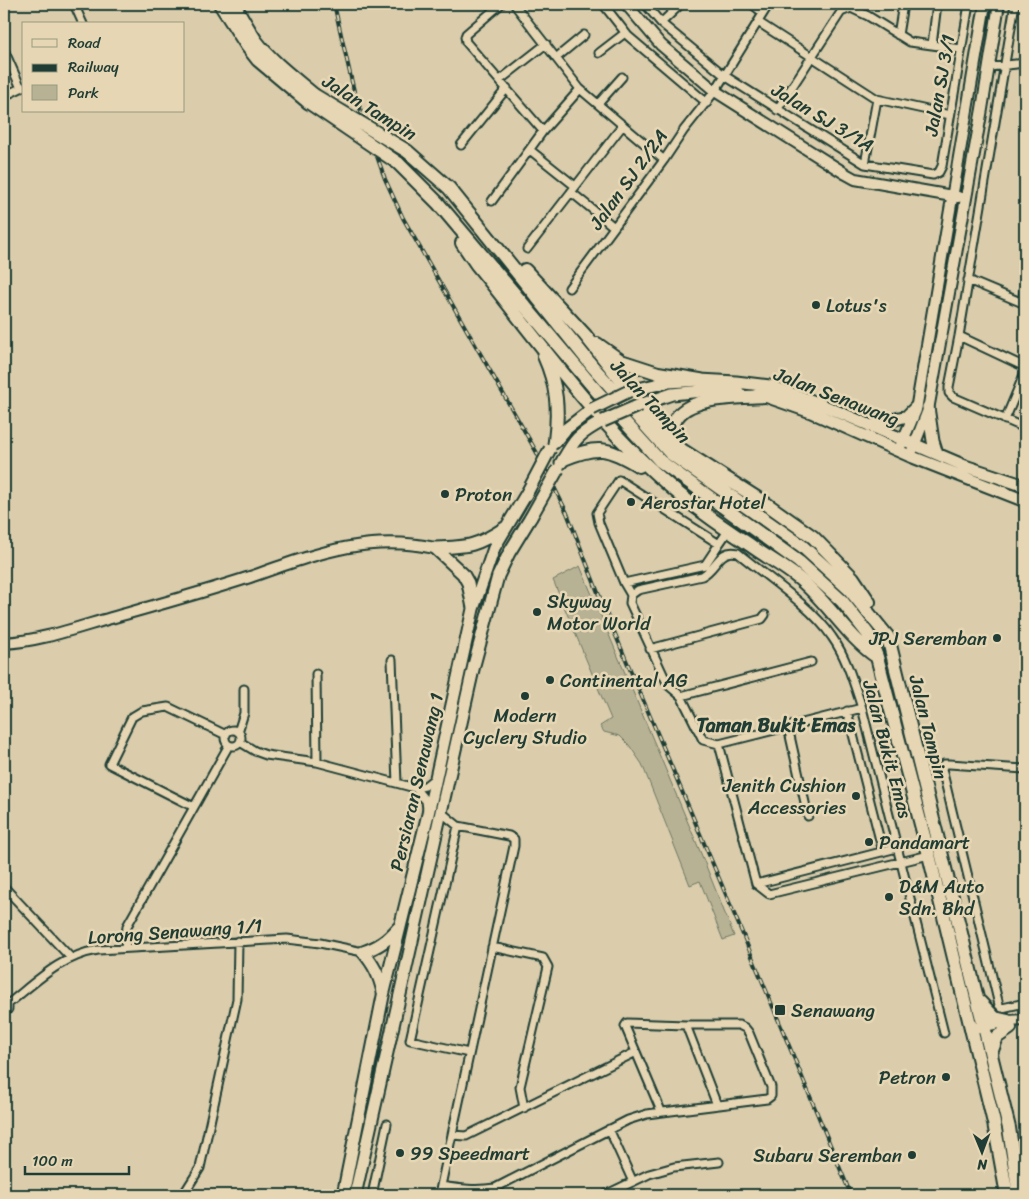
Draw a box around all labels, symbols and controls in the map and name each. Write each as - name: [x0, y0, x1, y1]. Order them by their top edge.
- legend: [22, 22, 185, 112]
- text: Road: [68, 30, 101, 56]
- street label: Jalan SJ 3/1: [914, 32, 965, 139]
- text: Railway: [68, 54, 119, 80]
- street label: Jalan Tampin: [315, 65, 424, 150]
- street label: Jalan SJ 3/1A: [764, 73, 880, 161]
- text: Park: [68, 80, 99, 106]
- street label: Jalan SJ 2/2A: [580, 122, 676, 238]
- place label: Lotus's: [826, 289, 887, 322]
- marker: Lotus's: [810, 299, 822, 311]
- street label: Jalan Tampin: [602, 350, 699, 452]
- street label: Jalan Senawang: [768, 357, 904, 436]
- place label: Proton: [455, 478, 512, 511]
- place label: Aerostar Hotel: [640, 486, 767, 519]
- marker: Proton: [439, 488, 451, 500]
- marker: Aerostar Hotel: [625, 496, 637, 508]
- place label: Skyway Motor World: [547, 585, 651, 640]
- marker: Skyway Motor World: [531, 606, 543, 618]
- place label: JPJ Seremban: [868, 622, 987, 655]
- marker: JPJ Seremban: [991, 632, 1003, 644]
- place label: Continental AG: [560, 664, 688, 697]
- street label: Jalan Tampin: [899, 670, 957, 783]
- marker: Continental AG: [544, 674, 556, 686]
- street label: Jalan Bukit Emas: [853, 675, 922, 822]
- street label: Persiaran Senawang 1: [380, 690, 453, 875]
- marker: Modern Cyclery Studio: [519, 690, 531, 702]
- place label: Modern Cyclery Studio: [463, 699, 587, 754]
- district label: Taman Bukit Emas: [696, 708, 856, 743]
- place label: Jenith Cushion Accessories: [722, 769, 846, 824]
- marker: Jenith Cushion Accessories: [850, 790, 862, 802]
- place label: Pandamart: [879, 826, 970, 859]
- marker: Pandamart: [863, 836, 875, 848]
- place label: D&M Auto Sdn. Bhd: [899, 870, 985, 925]
- marker: D&M Auto Sdn. Bhd: [883, 891, 895, 903]
- street label: Lorong Senawang 1/1: [87, 909, 263, 954]
- place label: Senawang: [791, 994, 875, 1027]
- marker: Senawang: [773, 1003, 787, 1017]
- place label: Petron: [879, 1061, 936, 1094]
- marker: Petron: [940, 1071, 952, 1083]
- north arrow: [956, 1126, 1006, 1176]
- place label: 99 Speedmart: [410, 1137, 530, 1170]
- place label: Subaru Seremban: [753, 1139, 902, 1172]
- scale bar: [25, 1144, 129, 1176]
- marker: 99 Speedmart: [394, 1147, 406, 1159]
- text: 100 m: [32, 1148, 73, 1174]
- marker: Subaru Seremban: [906, 1149, 918, 1161]
- text: N: [977, 1152, 988, 1177]

